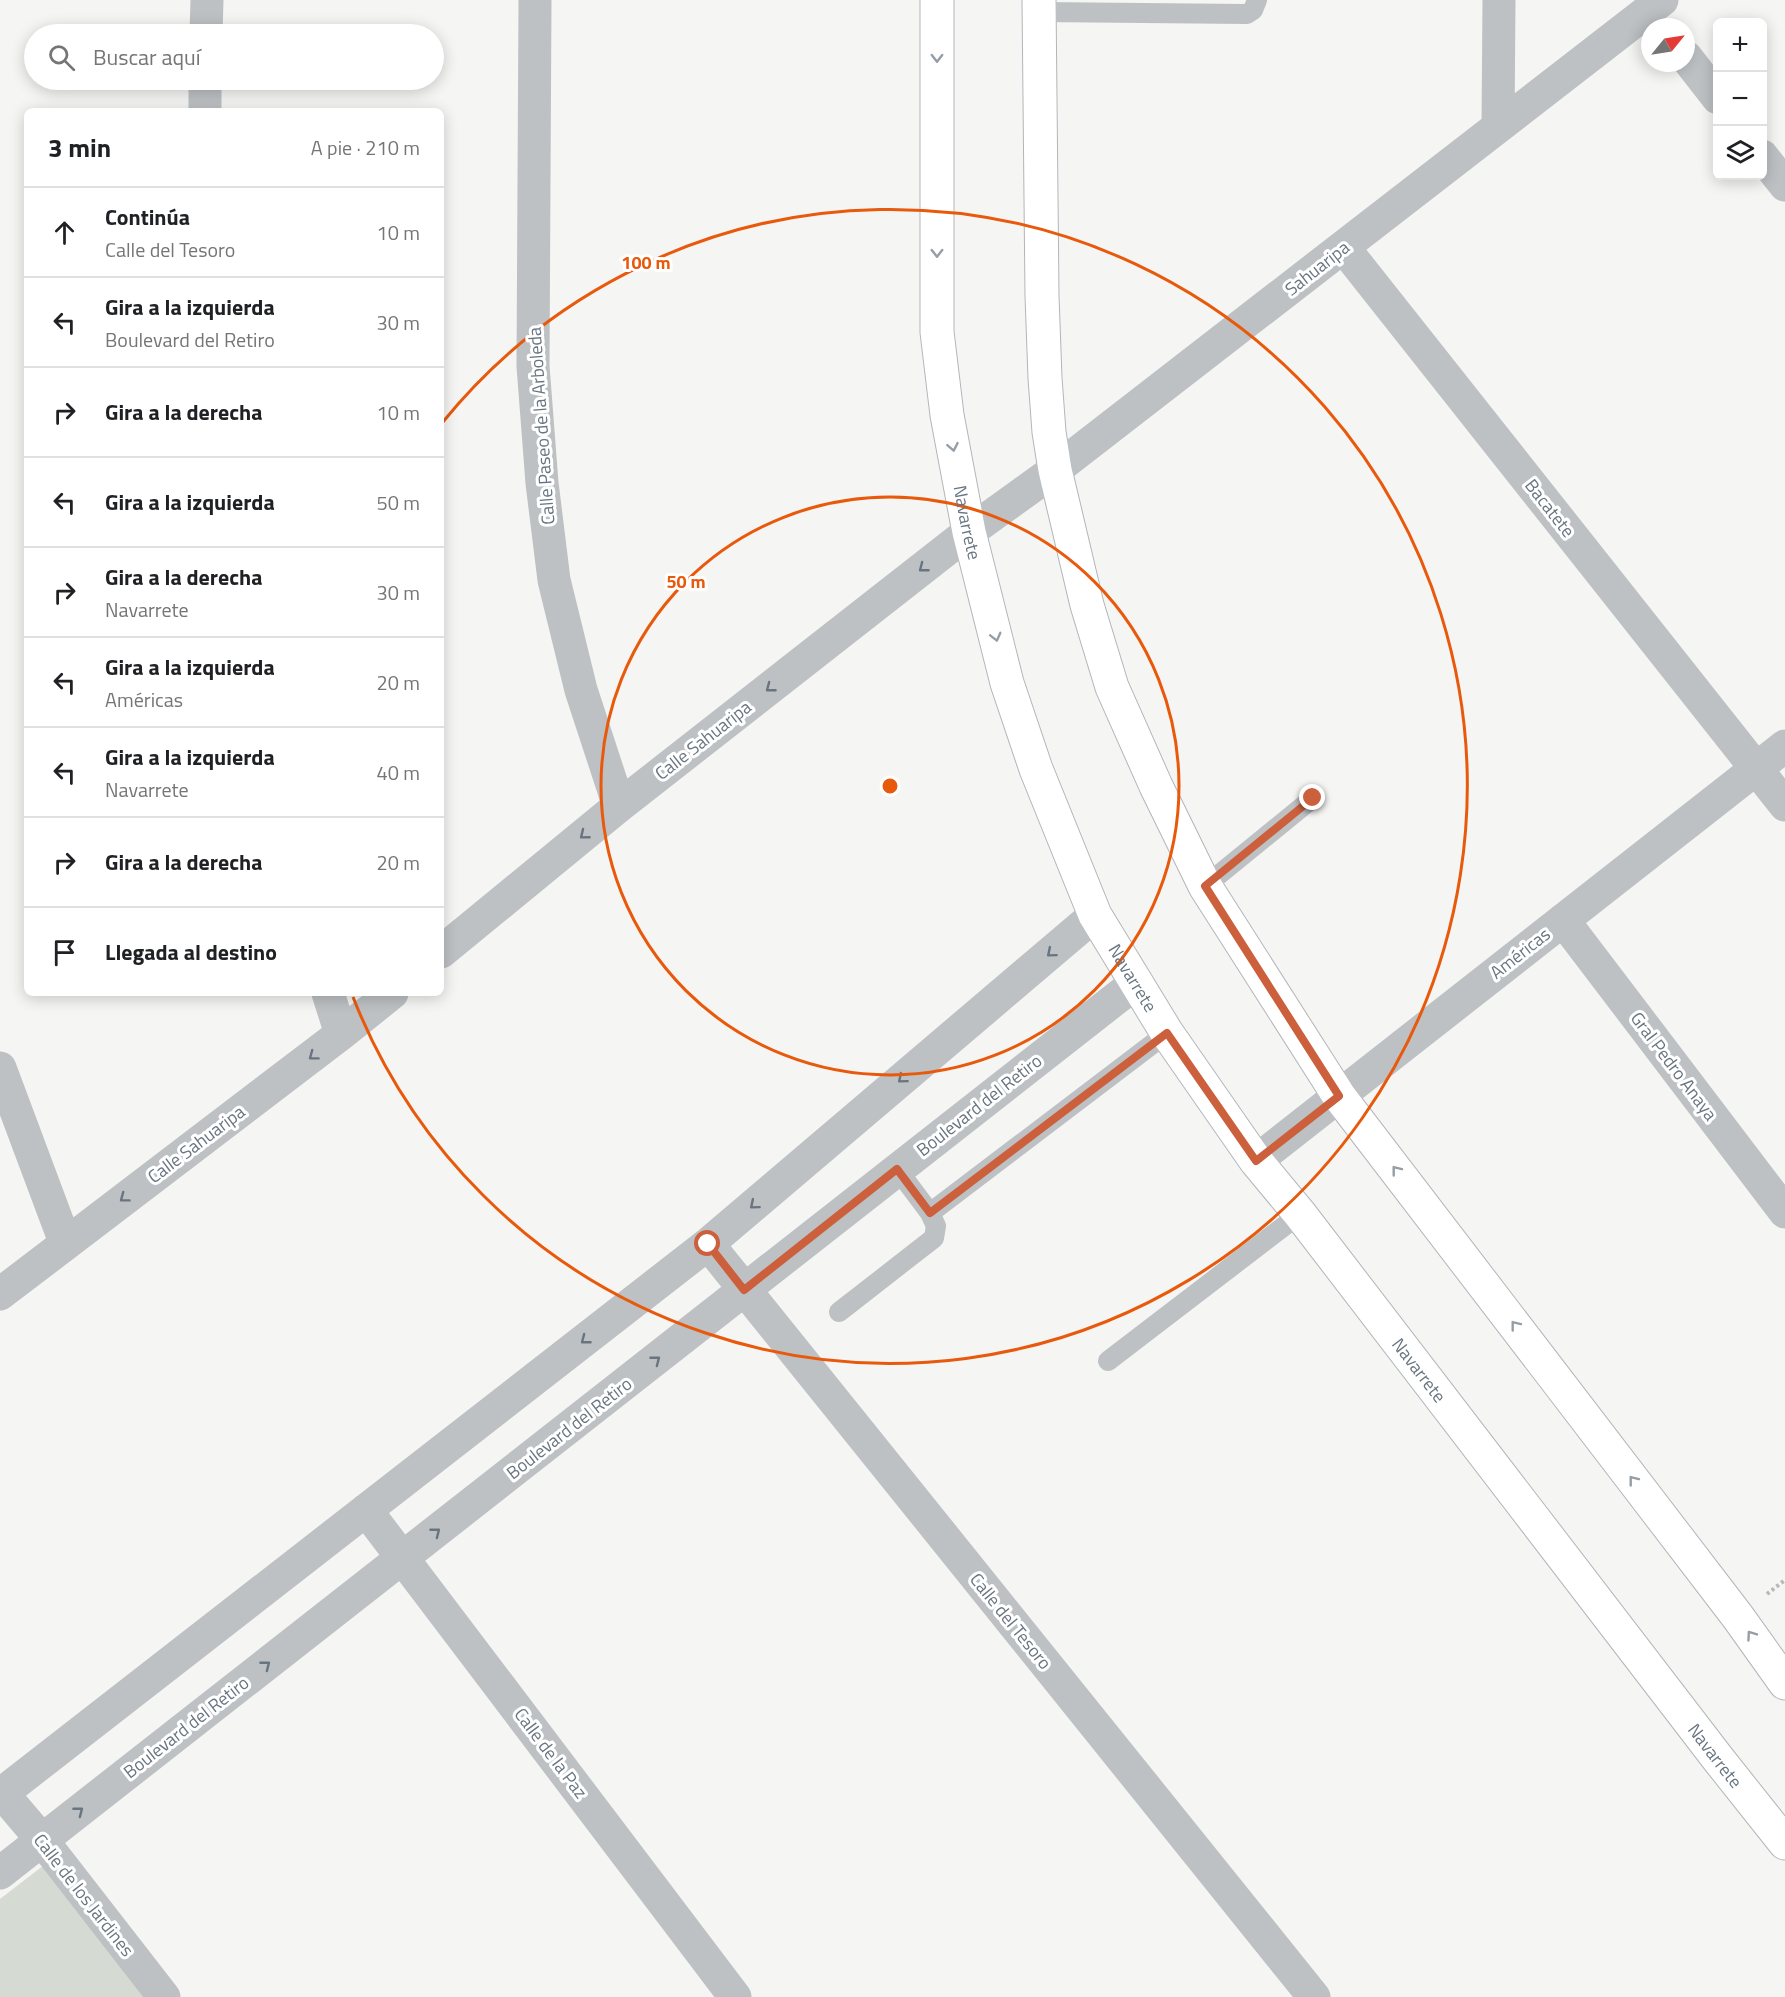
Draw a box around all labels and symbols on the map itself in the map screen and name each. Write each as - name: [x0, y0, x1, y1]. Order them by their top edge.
- north arrow: [1641, 18, 1695, 72]
- one-way arrow: [931, 54, 943, 63]
- street label: Sahuaripa: [1279, 234, 1355, 302]
- text: 100 m: [621, 249, 671, 276]
- one-way arrow: [931, 249, 943, 258]
- street label: Calle Paseo de la Arboleda: [521, 326, 561, 526]
- one-way arrow: [946, 442, 959, 452]
- street label: Bacatete: [1519, 473, 1581, 543]
- street label: Navarrete: [947, 483, 989, 563]
- one-way arrow: [919, 560, 930, 571]
- text: 50 m: [666, 568, 706, 595]
- one-way arrow: [988, 632, 1001, 642]
- one-way arrow: [766, 680, 777, 691]
- street label: Calle Sahuaripa: [649, 694, 757, 786]
- centre of rings: [880, 776, 900, 796]
- route end: [1299, 784, 1325, 810]
- one-way arrow: [580, 827, 591, 838]
- street label: Américas: [1484, 921, 1556, 985]
- street label: Navarrete: [1102, 938, 1164, 1017]
- one-way arrow: [1047, 946, 1058, 957]
- street label: Gral Pedro Anaya: [1624, 1006, 1724, 1126]
- street label: Boulevard del Retiro: [910, 1047, 1048, 1163]
- one-way arrow: [309, 1048, 320, 1059]
- one-way arrow: [898, 1072, 909, 1083]
- street label: Calle Sahuaripa: [142, 1098, 250, 1190]
- one-way arrow: [1392, 1166, 1403, 1177]
- one-way arrow: [119, 1191, 130, 1202]
- one-way arrow: [750, 1198, 761, 1209]
- route start: [694, 1230, 720, 1256]
- one-way arrow: [1511, 1321, 1522, 1332]
- one-way arrow: [580, 1332, 591, 1343]
- street label: Navarrete: [1386, 1332, 1453, 1408]
- one-way arrow: [649, 1356, 660, 1367]
- street label: Boulevard del Retiro: [500, 1370, 638, 1486]
- one-way arrow: [1630, 1475, 1641, 1486]
- one-way arrow: [430, 1529, 441, 1540]
- street label: Calle del Tesoro: [964, 1567, 1058, 1675]
- one-way arrow: [1747, 1630, 1758, 1641]
- one-way arrow: [259, 1662, 270, 1673]
- street label: Boulevard del Retiro: [117, 1669, 255, 1785]
- street label: Calle de la Paz: [508, 1702, 594, 1804]
- street label: Navarrete: [1682, 1717, 1749, 1793]
- one-way arrow: [72, 1807, 83, 1818]
- street label: Calle de los Jardines: [27, 1828, 141, 1962]

